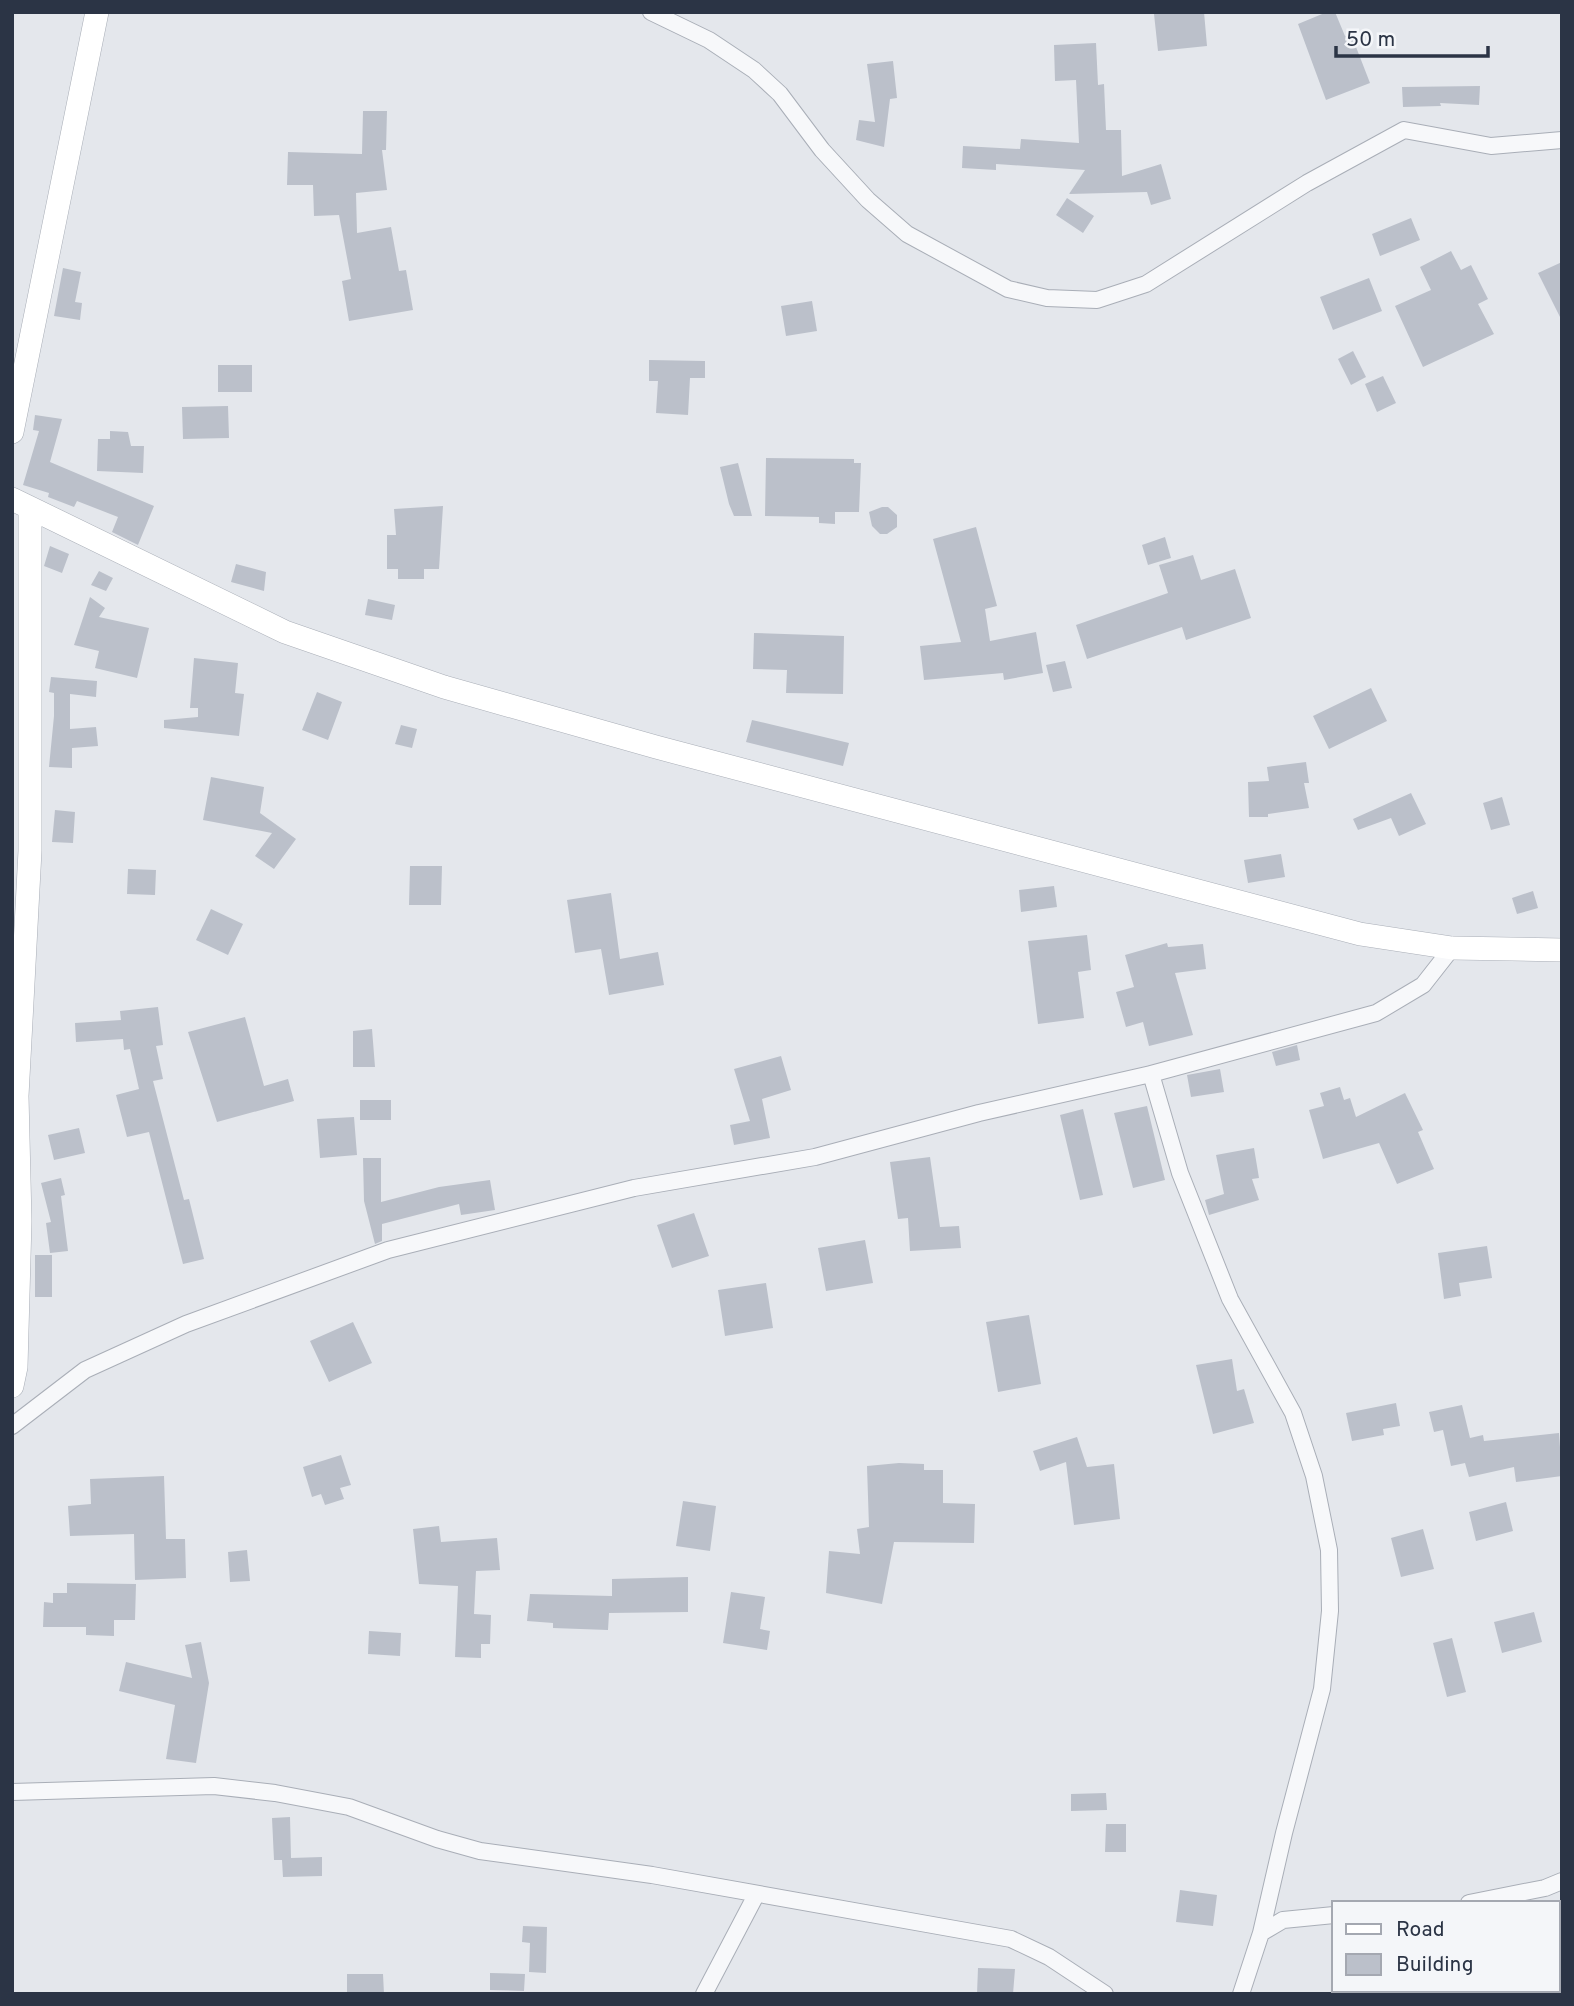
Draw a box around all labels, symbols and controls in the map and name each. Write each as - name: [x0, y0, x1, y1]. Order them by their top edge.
- scale bar: [1336, 14, 1488, 58]
- text: 50 m: [1346, 27, 1395, 54]
- legend: [1332, 1901, 1560, 1992]
- text: Road: [1396, 1917, 1445, 1944]
- text: Building: [1396, 1952, 1474, 1979]

